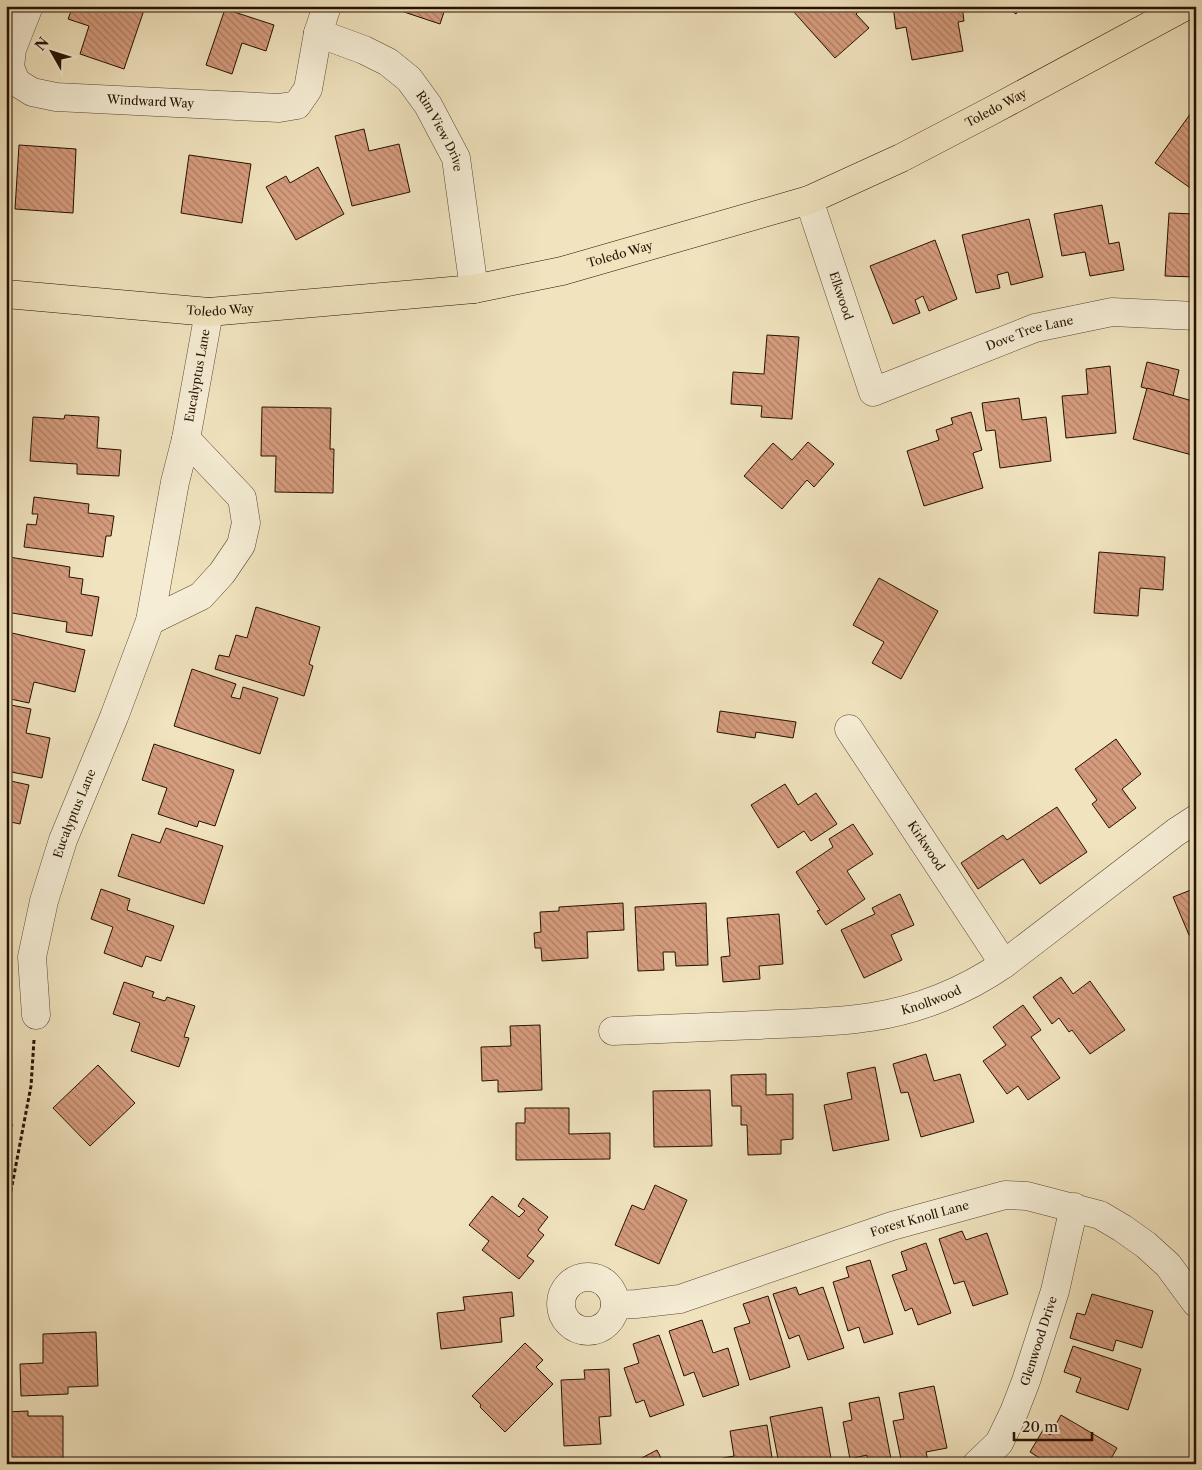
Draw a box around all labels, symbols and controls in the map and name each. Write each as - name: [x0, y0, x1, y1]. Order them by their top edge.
- north arrow: [28, 28, 78, 78]
- text: N: [31, 33, 53, 54]
- street label: Toledo Way: [962, 85, 1029, 130]
- street label: Rim View Drive: [413, 88, 466, 173]
- street label: Windward Way: [106, 91, 195, 111]
- street label: Toledo Way: [585, 237, 655, 270]
- street label: Elkwood: [826, 269, 857, 322]
- street label: Toledo Way: [186, 300, 255, 319]
- street label: Dove Tree Lane: [984, 312, 1075, 354]
- street label: Eucalyptus Lane: [181, 327, 213, 423]
- street label: Eucalyptus Lane: [50, 767, 99, 860]
- street label: Kirkwood: [905, 818, 949, 874]
- street label: Knollwood: [899, 982, 964, 1018]
- street label: Forest Knoll Lane: [868, 1197, 971, 1240]
- street label: Glenwood Drive: [1017, 1294, 1060, 1388]
- scale bar: [1014, 1410, 1092, 1442]
- text: 20 m: [1022, 1417, 1058, 1436]

